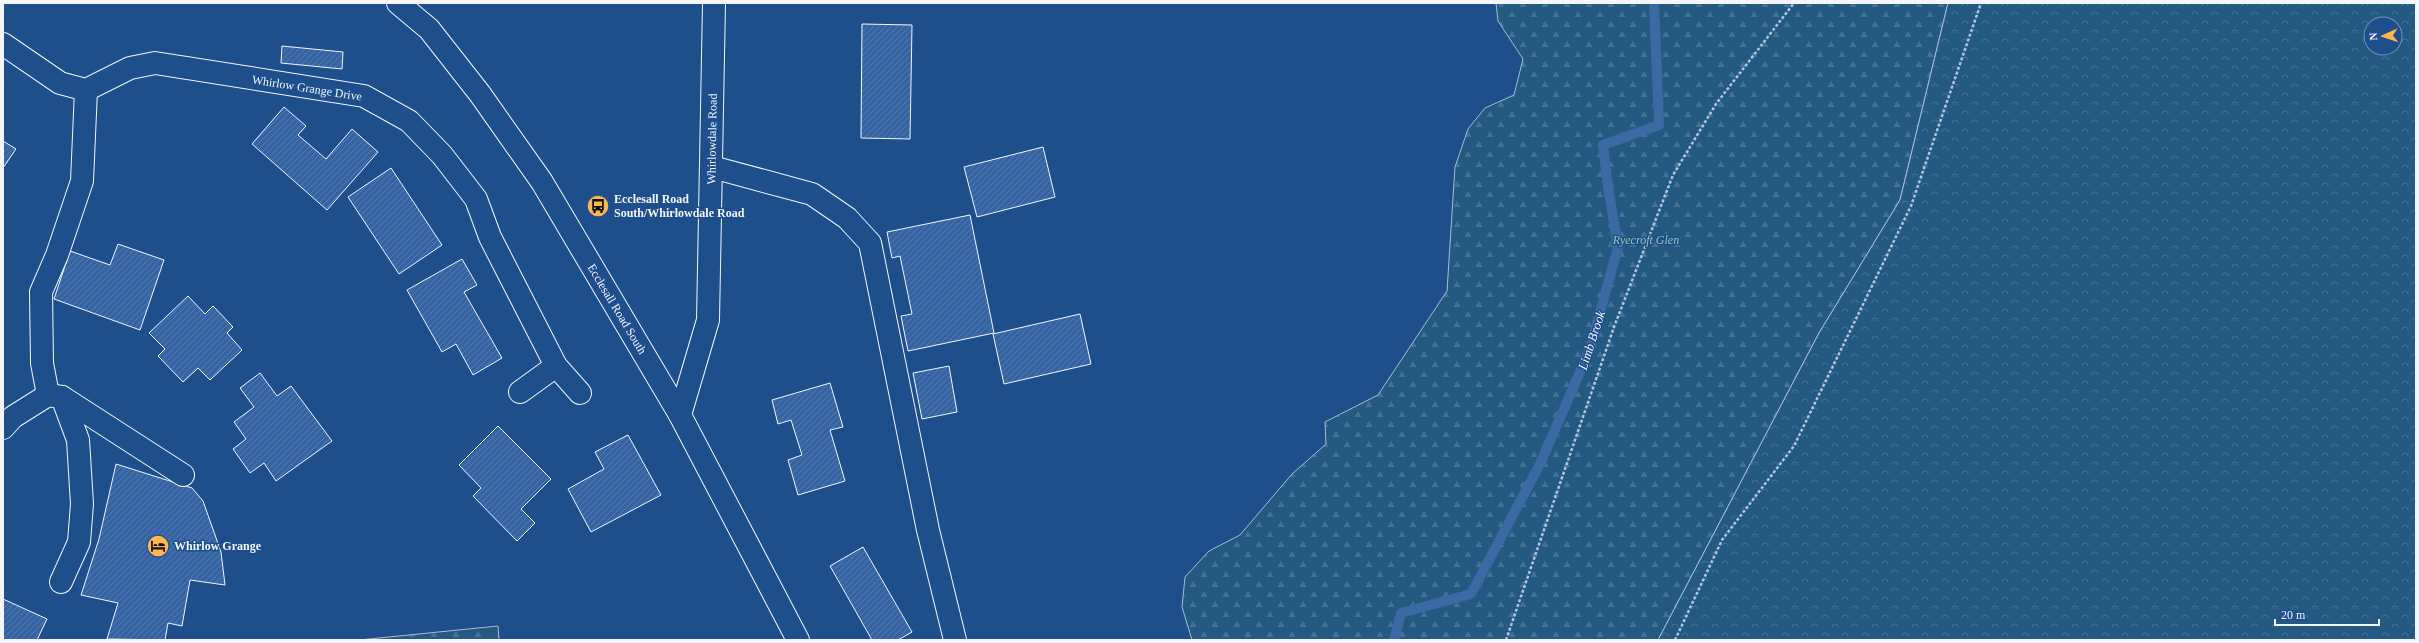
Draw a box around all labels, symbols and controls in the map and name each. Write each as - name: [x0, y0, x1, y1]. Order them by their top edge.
- north arrow: [2363, 16, 2403, 56]
- text: N: [2367, 32, 2379, 41]
- street label: Whirlow Grange Drive: [251, 72, 363, 104]
- street label: Whirlowdale Road: [704, 93, 720, 185]
- place label: Ecclesall Road South/Whirlowdale Road: [614, 192, 745, 220]
- bus stop icon: Ecclesall Road South/Whirlowdale Road: [585, 193, 611, 219]
- park label: Ryecroft Glen: [1612, 233, 1679, 247]
- street label: Ecclesall Road South: [585, 261, 649, 357]
- water label: Limb Brook: [1575, 308, 1608, 373]
- hotel icon: Whirlow Grange: [145, 533, 171, 559]
- place label: Whirlow Grange: [174, 539, 262, 553]
- scale bar: [2275, 601, 2379, 627]
- text: 20 m: [2281, 608, 2306, 622]

